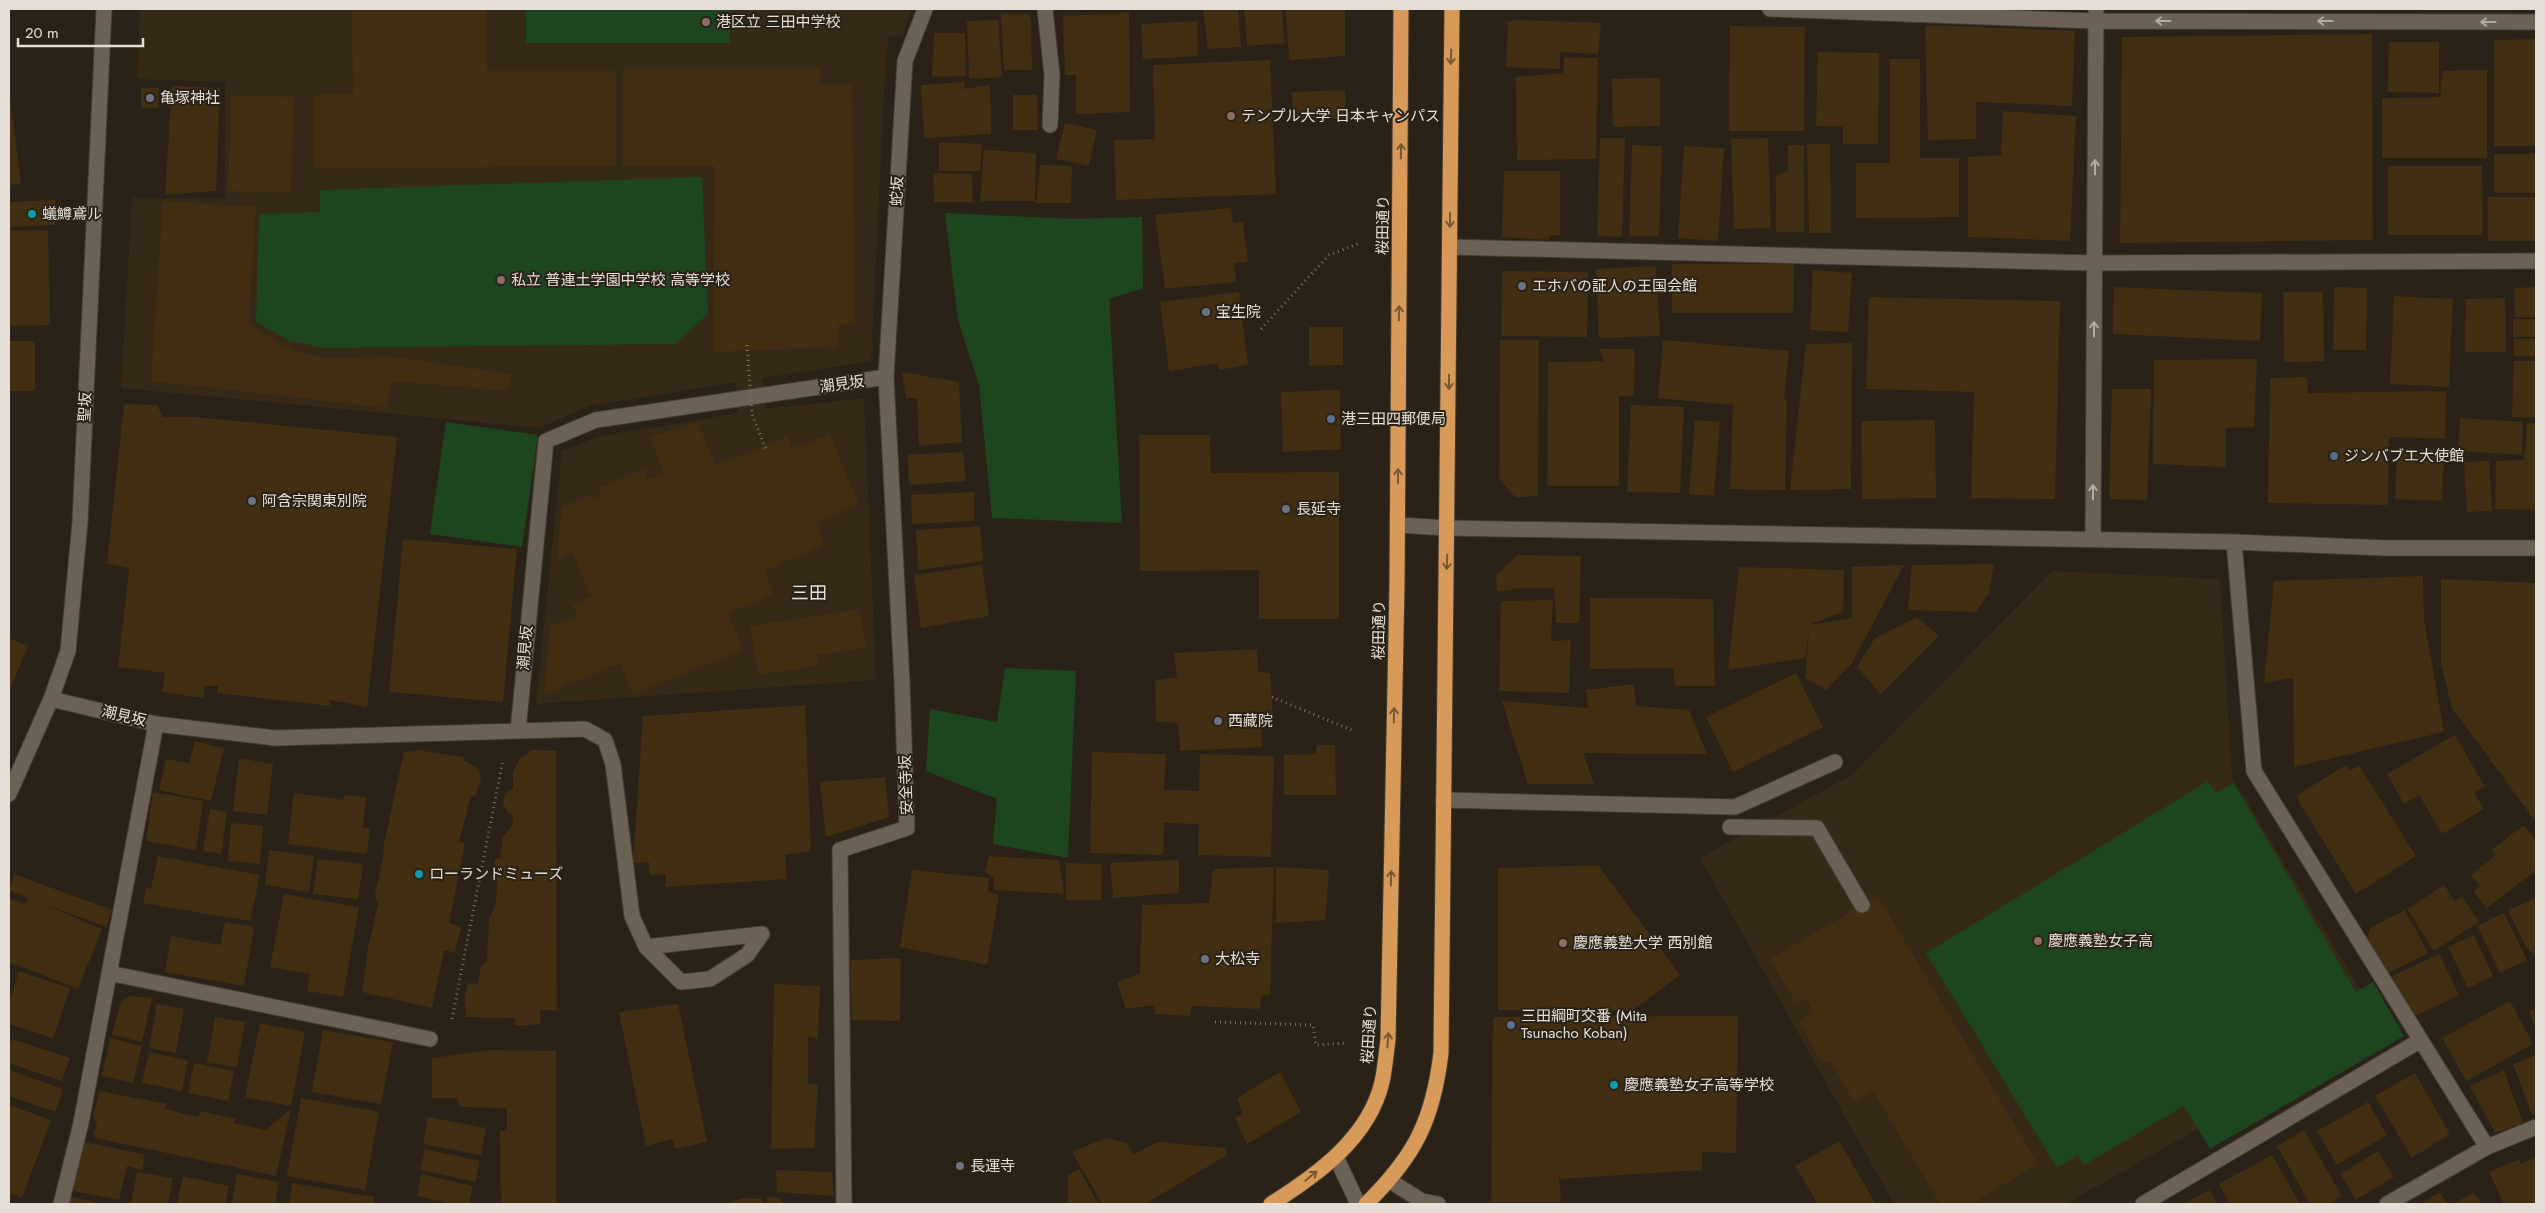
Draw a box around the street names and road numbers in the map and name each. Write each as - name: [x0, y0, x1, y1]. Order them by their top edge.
- street label: 蛇坂: [885, 175, 909, 207]
- street label: 桜田通り: [1371, 195, 1395, 255]
- street label: 潮見坂: [818, 370, 866, 398]
- street label: 聖坂: [73, 391, 97, 423]
- street label: 桜田通り: [1367, 600, 1391, 660]
- street label: 潮見坂: [512, 625, 538, 671]
- street label: 潮見坂: [100, 700, 148, 732]
- street label: 安全寺坂: [894, 755, 918, 815]
- street label: 桜田通り: [1356, 1003, 1382, 1065]

